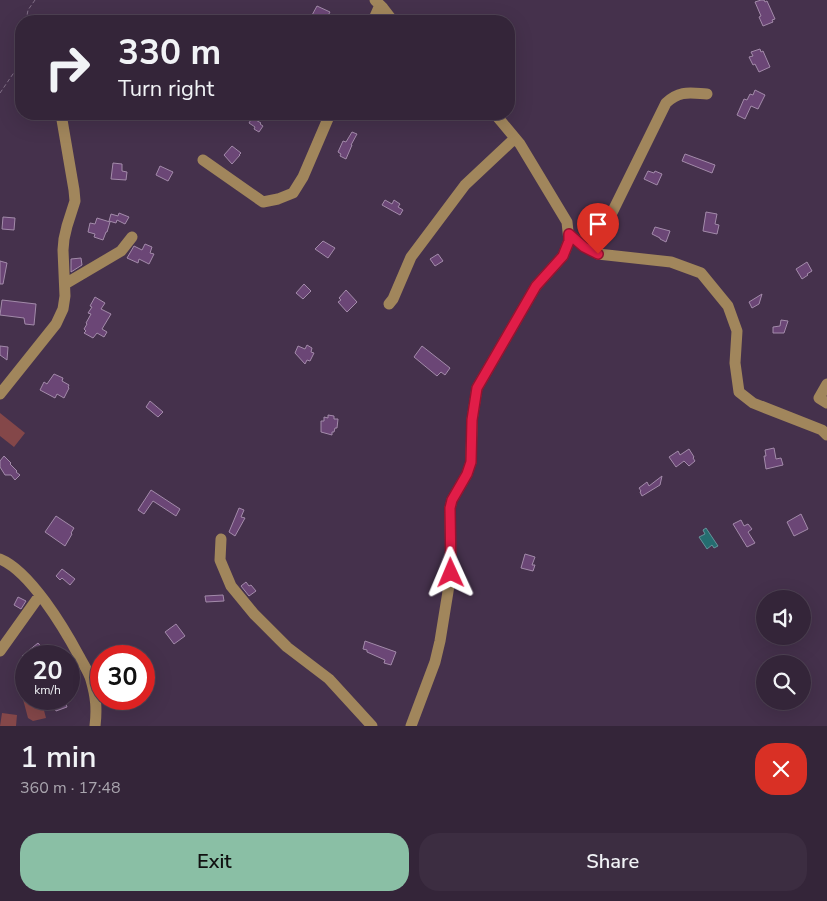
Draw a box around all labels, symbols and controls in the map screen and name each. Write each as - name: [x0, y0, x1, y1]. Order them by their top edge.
- text: 330 m: [118, 29, 221, 76]
- icon: right: [35, 35, 100, 100]
- text: Turn right: [118, 74, 214, 104]
- pin: [577, 203, 619, 254]
- icon: arrive: [584, 210, 612, 238]
- position arrow: [424, 546, 476, 598]
- map controls: [756, 590, 811, 710]
- button: sound: [756, 590, 811, 645]
- speed limit sign: 30: [90, 645, 155, 710]
- text: 20: [32, 654, 63, 688]
- button: search: [756, 655, 811, 710]
- text: km/h: [34, 682, 61, 698]
- text: 1 min: [20, 737, 96, 778]
- button: close: [755, 743, 807, 795]
- text: 360 m · 17:48: [20, 777, 121, 799]
- button: Exit: [20, 833, 409, 891]
- button: Share: [419, 833, 807, 891]

